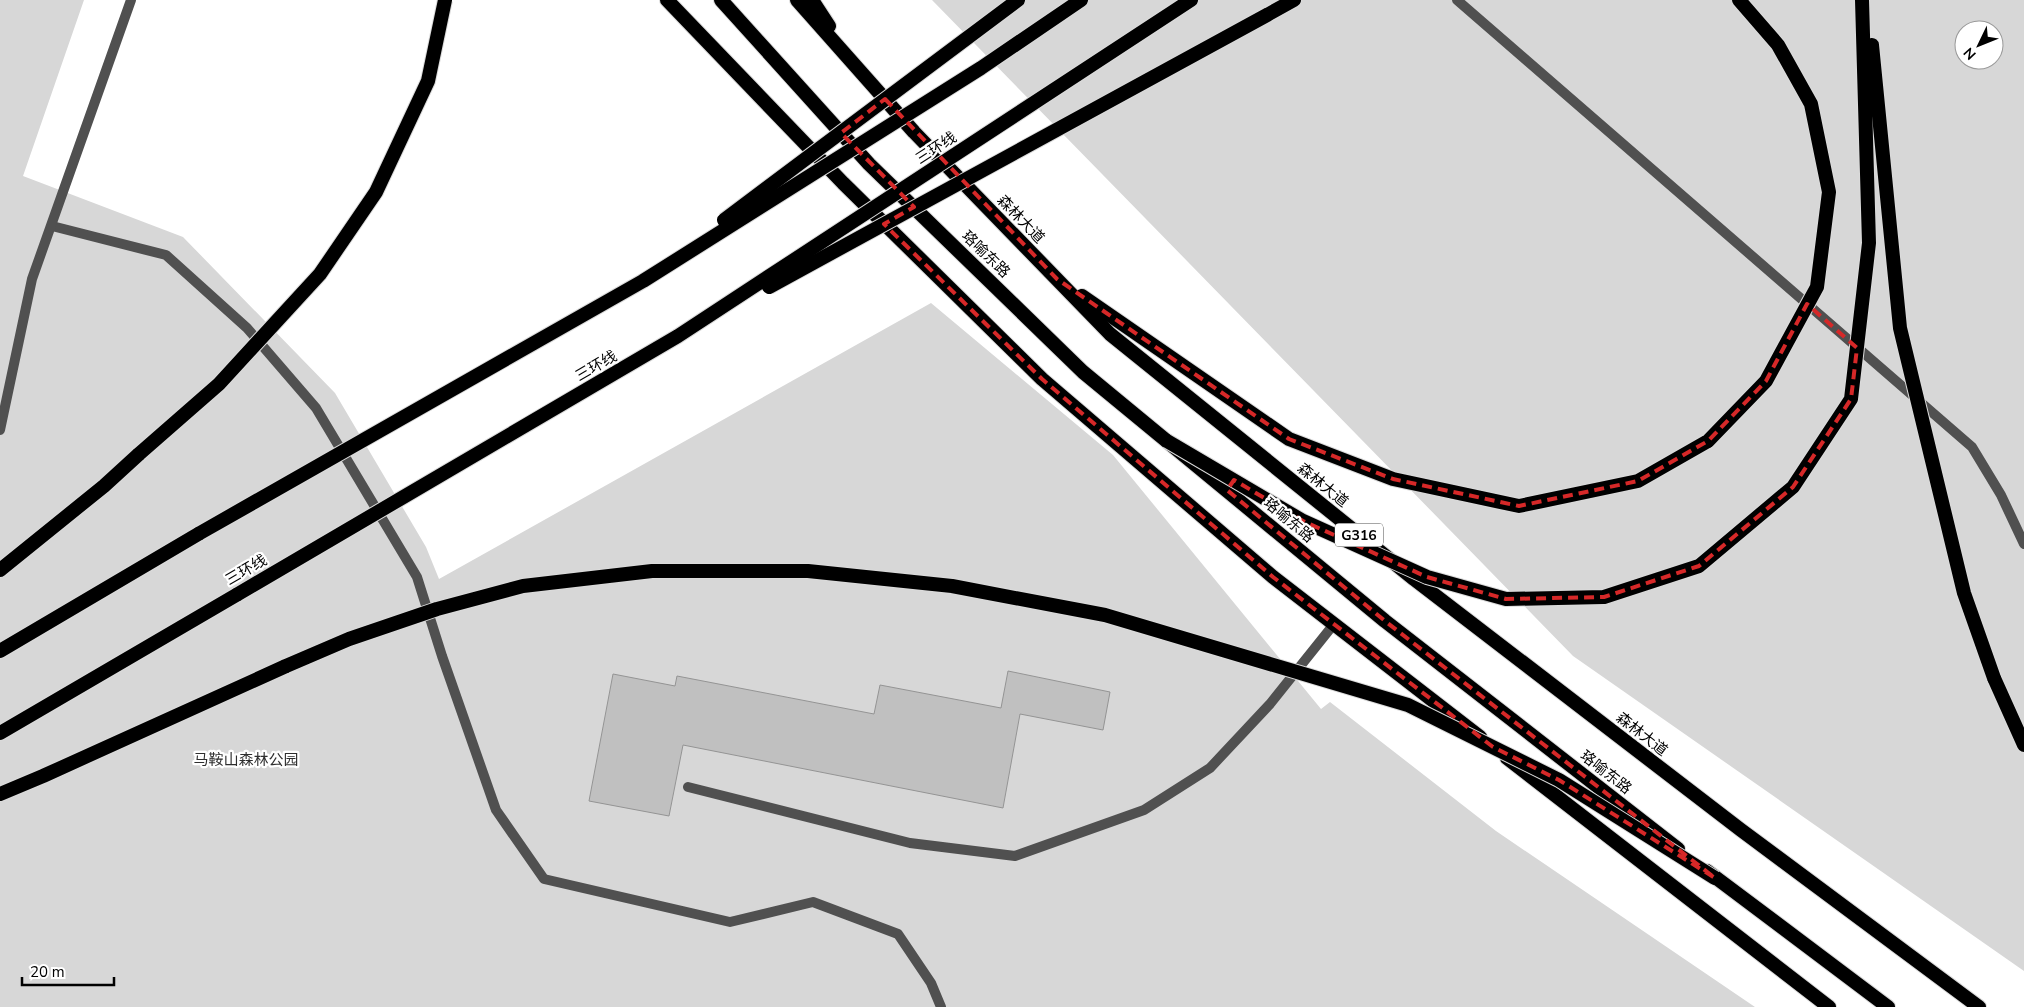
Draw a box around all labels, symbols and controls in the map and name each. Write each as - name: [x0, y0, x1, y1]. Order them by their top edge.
- north arrow: [1954, 20, 2004, 70]
- text: N: [1959, 43, 1980, 64]
- street label: 三环线: [912, 127, 960, 169]
- street label: 森林大道: [993, 190, 1049, 248]
- street label: 珞喻东路: [957, 226, 1015, 282]
- street label: 三环线: [572, 346, 620, 386]
- street label: 森林大道: [1293, 458, 1353, 512]
- street label: 珞喻东路: [1260, 493, 1318, 547]
- road number: G316: [1335, 524, 1383, 546]
- street label: 三环线: [222, 550, 270, 590]
- street label: 森林大道: [1612, 708, 1672, 760]
- street label: 珞喻东路: [1576, 746, 1636, 798]
- park label: 马鞍山森林公园: [193, 750, 299, 770]
- scale bar: [22, 954, 115, 986]
- text: 20 m: [30, 962, 65, 982]

